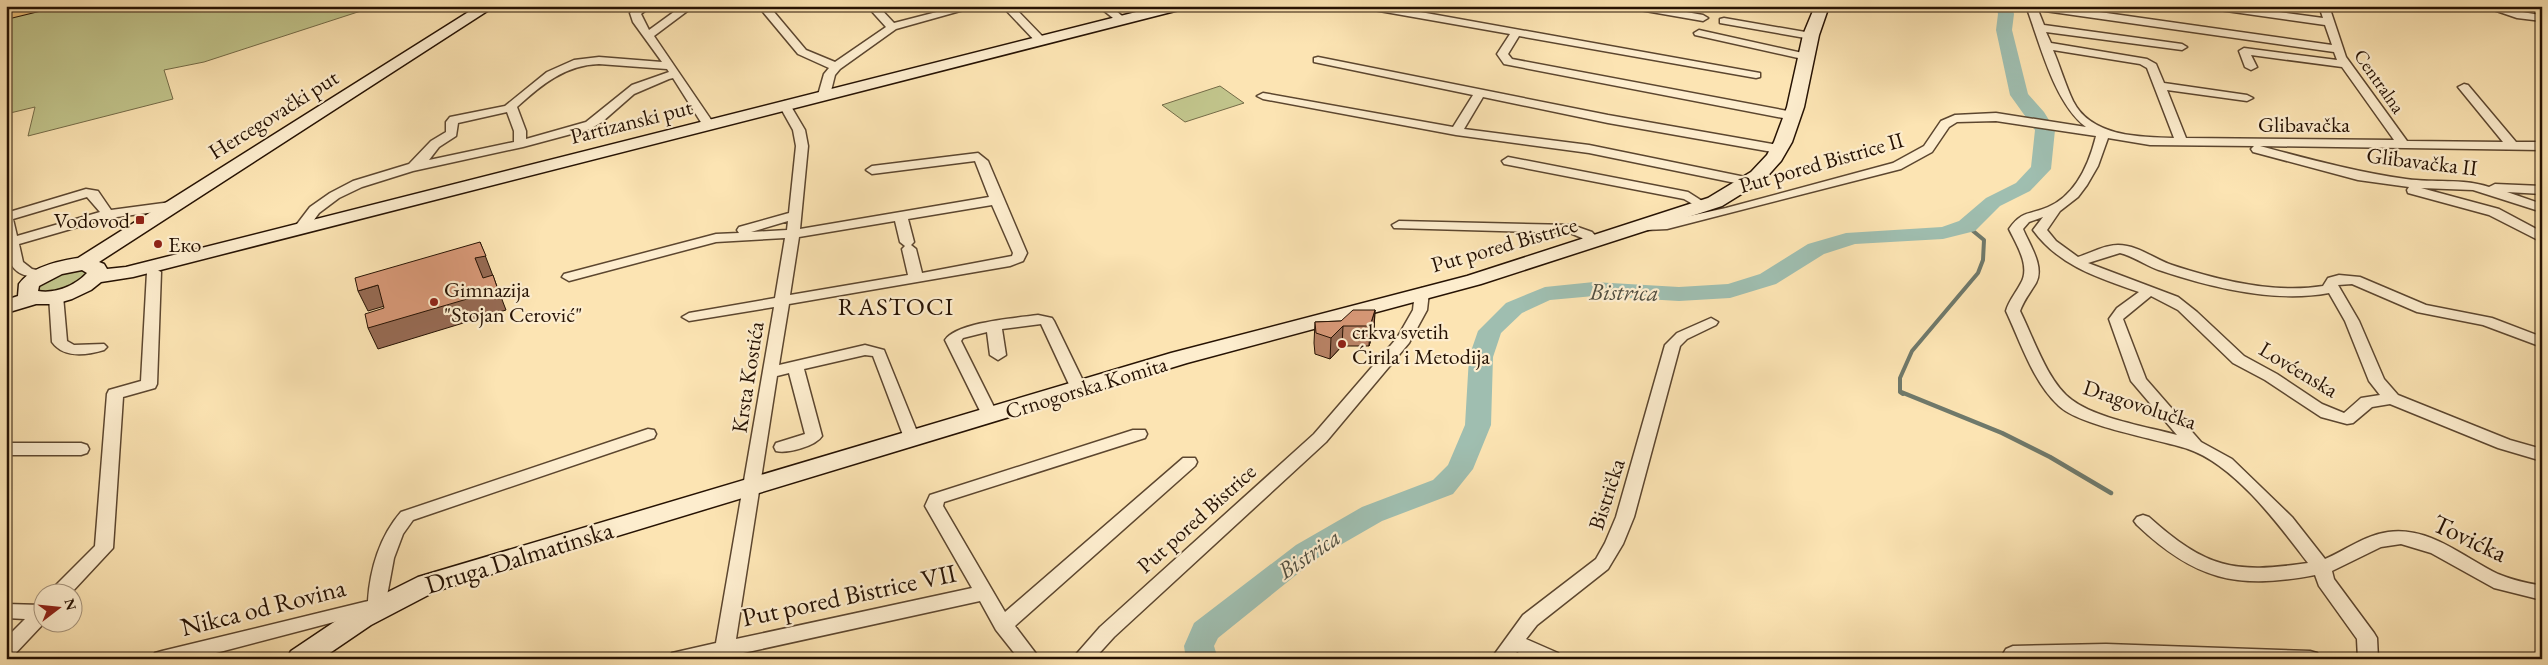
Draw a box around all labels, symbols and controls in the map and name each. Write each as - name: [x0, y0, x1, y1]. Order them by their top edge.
- street label: Centralna: [2348, 44, 2411, 119]
- street label: Hercegovački put: [203, 63, 344, 166]
- street label: Partizanski put: [567, 92, 695, 151]
- street label: Glibavačka: [2258, 110, 2350, 139]
- street label: Put pored Bistrice II: [1735, 125, 1907, 200]
- street label: Glibavačka II: [2365, 140, 2480, 183]
- place label: Vodovod: [54, 206, 131, 235]
- street label: Put pored Bistrice: [1428, 210, 1581, 279]
- marker: Vodovod: [134, 214, 146, 226]
- place label: Еко: [168, 230, 201, 259]
- marker: Еко: [152, 238, 164, 250]
- place label: Gimnazija "Stojan Cerović": [444, 275, 582, 329]
- water label: Bistrica: [1588, 275, 1659, 308]
- district label: RASTOCI: [838, 290, 954, 322]
- marker: Gimnazija "Stojan Cerović": [428, 296, 440, 308]
- place label: crkva svetih Ćirila i Metodija: [1352, 317, 1490, 371]
- street label: Krsta Kostića: [724, 319, 771, 435]
- street label: Lovćenska: [2254, 334, 2344, 404]
- marker: crkva svetih Ćirila i Metodija: [1336, 338, 1348, 350]
- street label: Crnogorska Komita: [1002, 349, 1171, 426]
- street label: Dragovolučka: [2080, 373, 2200, 436]
- street label: Bistrička: [1581, 455, 1632, 533]
- street label: Put pored Bistrice: [1131, 457, 1262, 580]
- street label: Tovićka: [2427, 506, 2513, 570]
- street label: Druga Dalmatinska: [421, 512, 618, 602]
- water label: Bistrica: [1270, 521, 1346, 586]
- street label: Put pored Bistrice VII: [739, 556, 960, 634]
- street label: Nikca od Rovina: [177, 570, 350, 644]
- north arrow: [32, 582, 82, 632]
- text: N: [60, 596, 81, 613]

